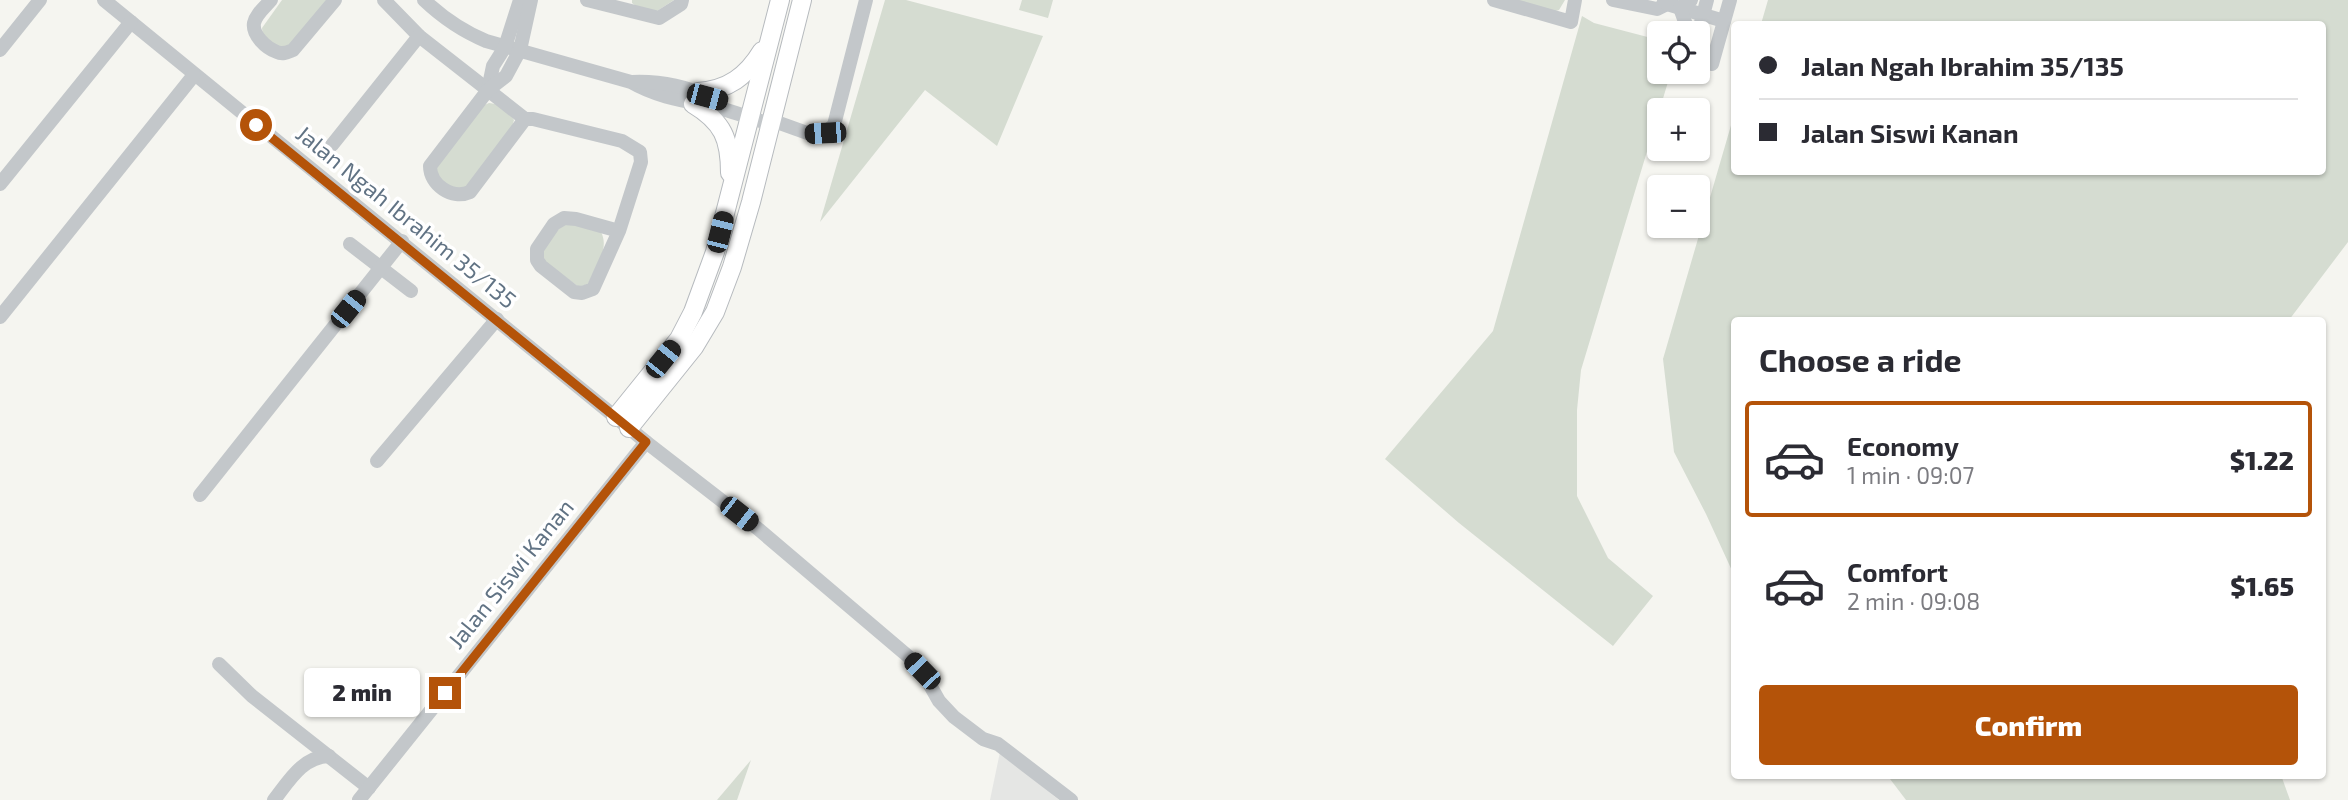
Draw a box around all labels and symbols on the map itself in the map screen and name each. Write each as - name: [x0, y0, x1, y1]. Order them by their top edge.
- car: [684, 81, 731, 113]
- route start: [240, 109, 272, 141]
- street label: Jalan Ngah Ibrahim 35/135: [291, 119, 522, 314]
- car: [804, 121, 847, 145]
- car: [705, 209, 736, 255]
- car: [327, 286, 370, 332]
- car: [642, 336, 685, 382]
- street label: Jalan Siswi Kanan: [441, 493, 579, 654]
- car: [716, 493, 763, 535]
- car: [900, 649, 945, 693]
- callout: 2 min: [305, 668, 420, 718]
- route end: [429, 677, 461, 709]

